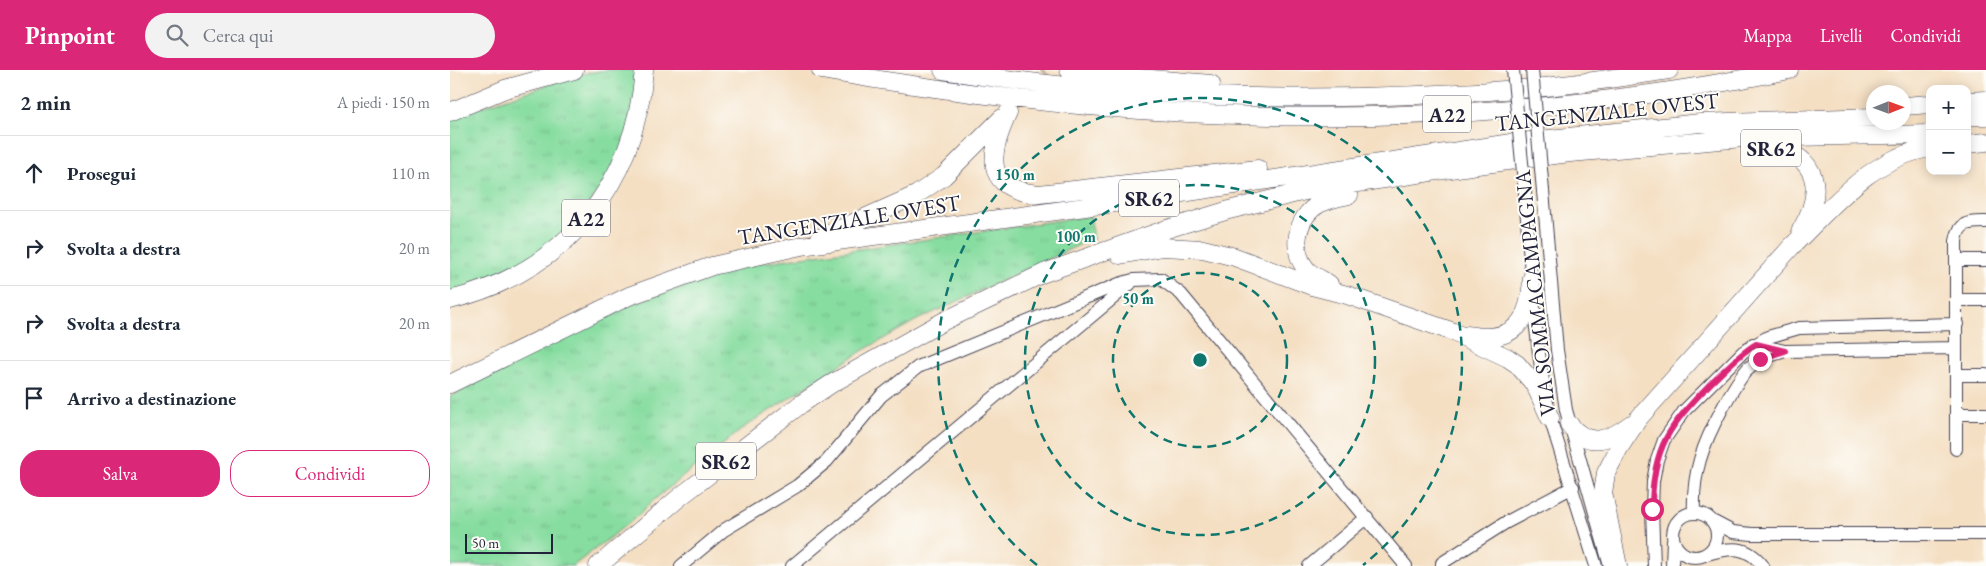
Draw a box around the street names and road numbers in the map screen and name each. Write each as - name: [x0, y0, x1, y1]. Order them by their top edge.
- street label: TANGENZIALE OVEST: [1493, 86, 1721, 138]
- road number: A22: [1423, 96, 1471, 132]
- road number: SR62: [1741, 129, 1801, 166]
- street label: VIA SOMMACAMPAGNA: [1508, 168, 1562, 417]
- road number: SR62: [1119, 180, 1179, 216]
- street label: TANGENZIALE OVEST: [736, 188, 963, 252]
- road number: A22: [562, 200, 610, 237]
- road number: SR62: [696, 442, 756, 480]

